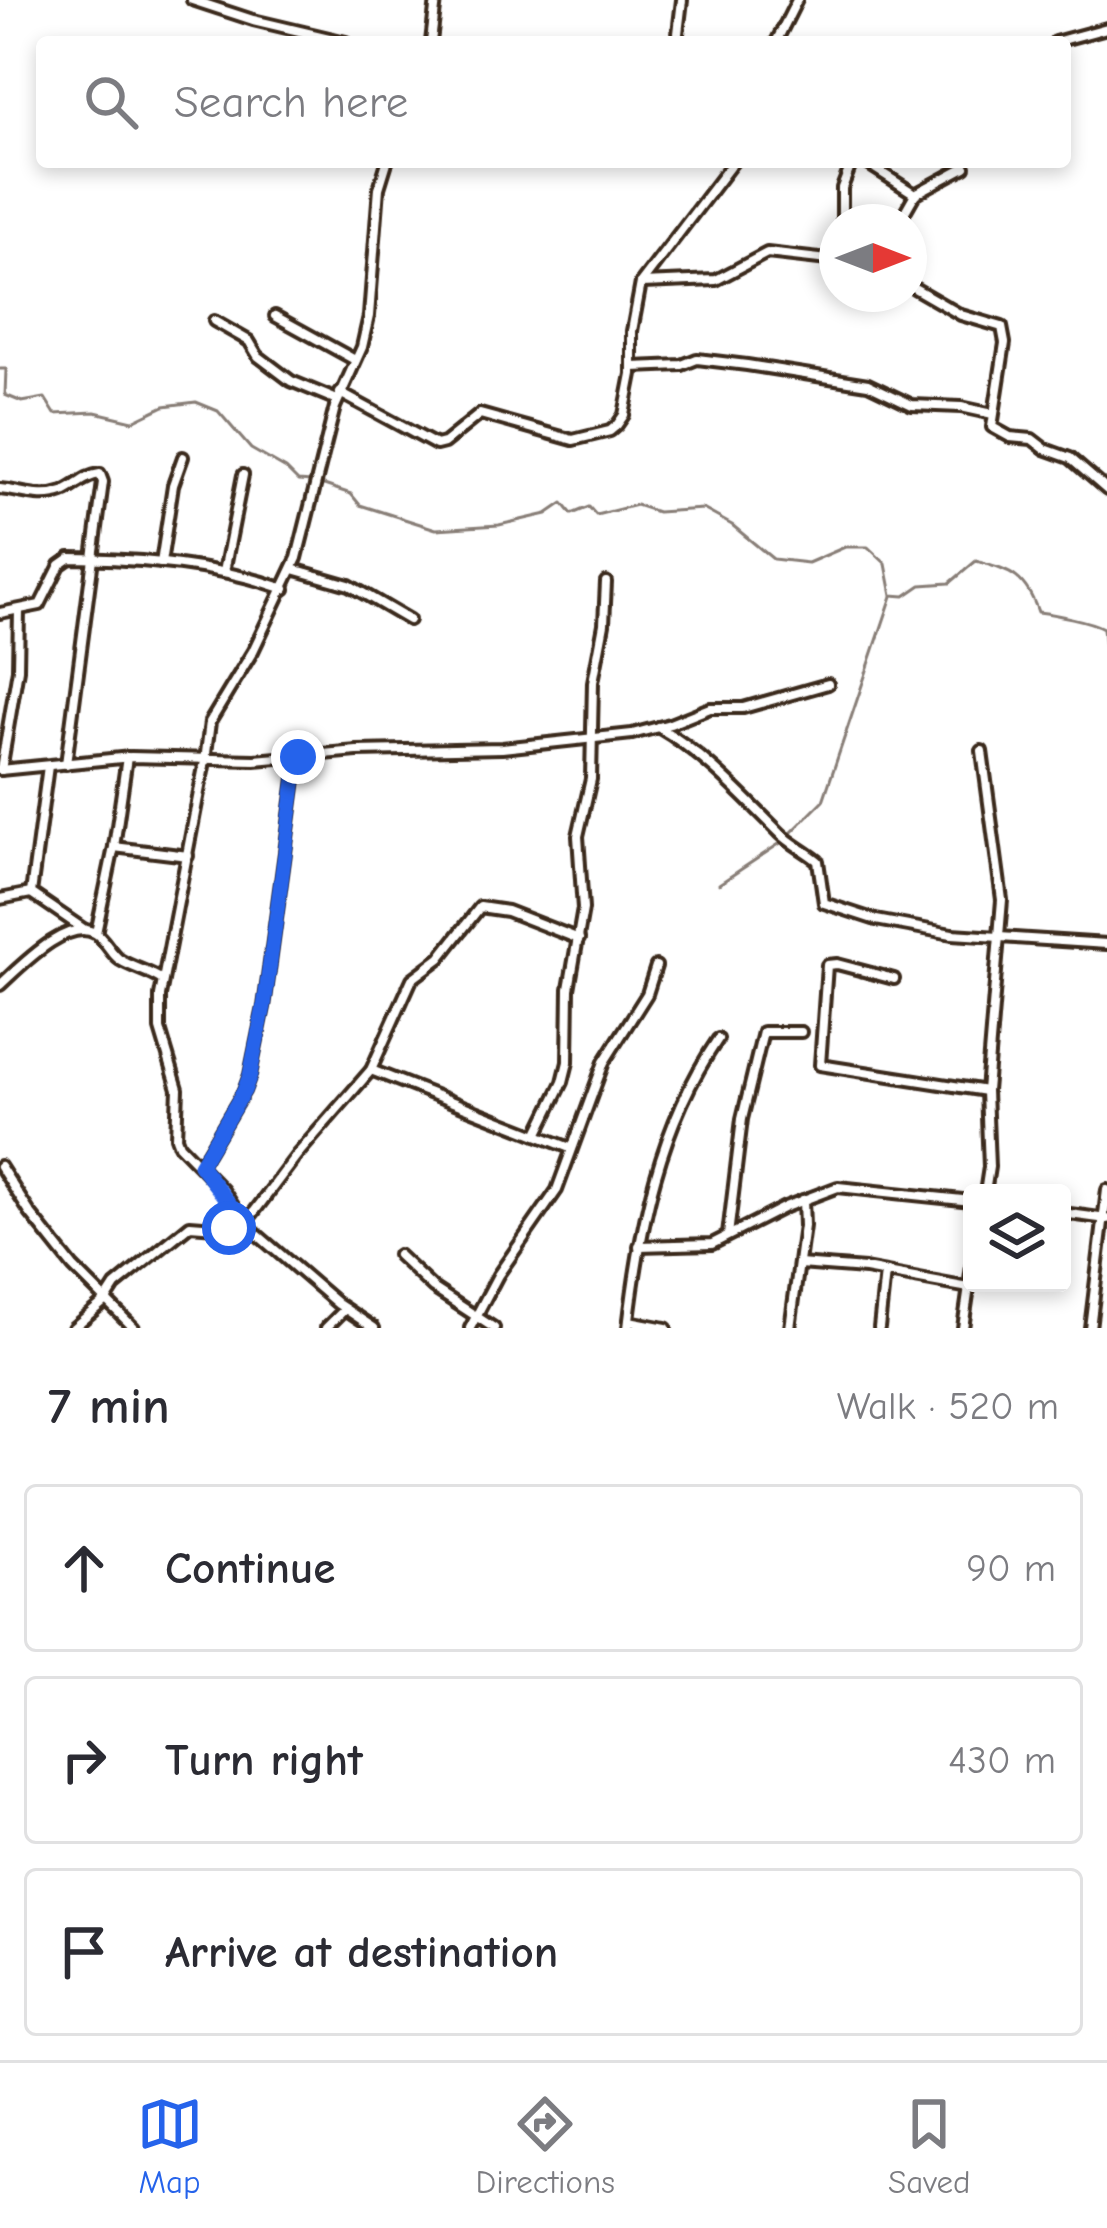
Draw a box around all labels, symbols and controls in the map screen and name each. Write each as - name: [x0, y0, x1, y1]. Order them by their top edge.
- search box: [36, 36, 1071, 168]
- icon: search: [78, 69, 144, 135]
- text: Search here: [174, 76, 408, 128]
- north arrow: [819, 204, 927, 312]
- route end: [271, 730, 325, 784]
- map controls: [963, 1184, 1071, 1292]
- button: layers: [963, 1184, 1071, 1292]
- route start: [202, 1201, 256, 1255]
- text: 7 min: [48, 1377, 170, 1436]
- text: Walk · 520 m: [837, 1384, 1059, 1429]
- icon: ahead: [51, 1535, 117, 1601]
- text: Continue: [165, 1542, 335, 1594]
- text: 90 m: [966, 1546, 1056, 1591]
- icon: right: [51, 1727, 117, 1793]
- text: Turn right: [165, 1734, 363, 1786]
- text: 430 m: [948, 1738, 1056, 1783]
- icon: arrive: [51, 1919, 117, 1985]
- text: Arrive at destination: [165, 1926, 558, 1978]
- tab: Map: [137, 2091, 203, 2201]
- tab: Directions: [476, 2091, 615, 2201]
- tab: Saved: [888, 2091, 970, 2201]

